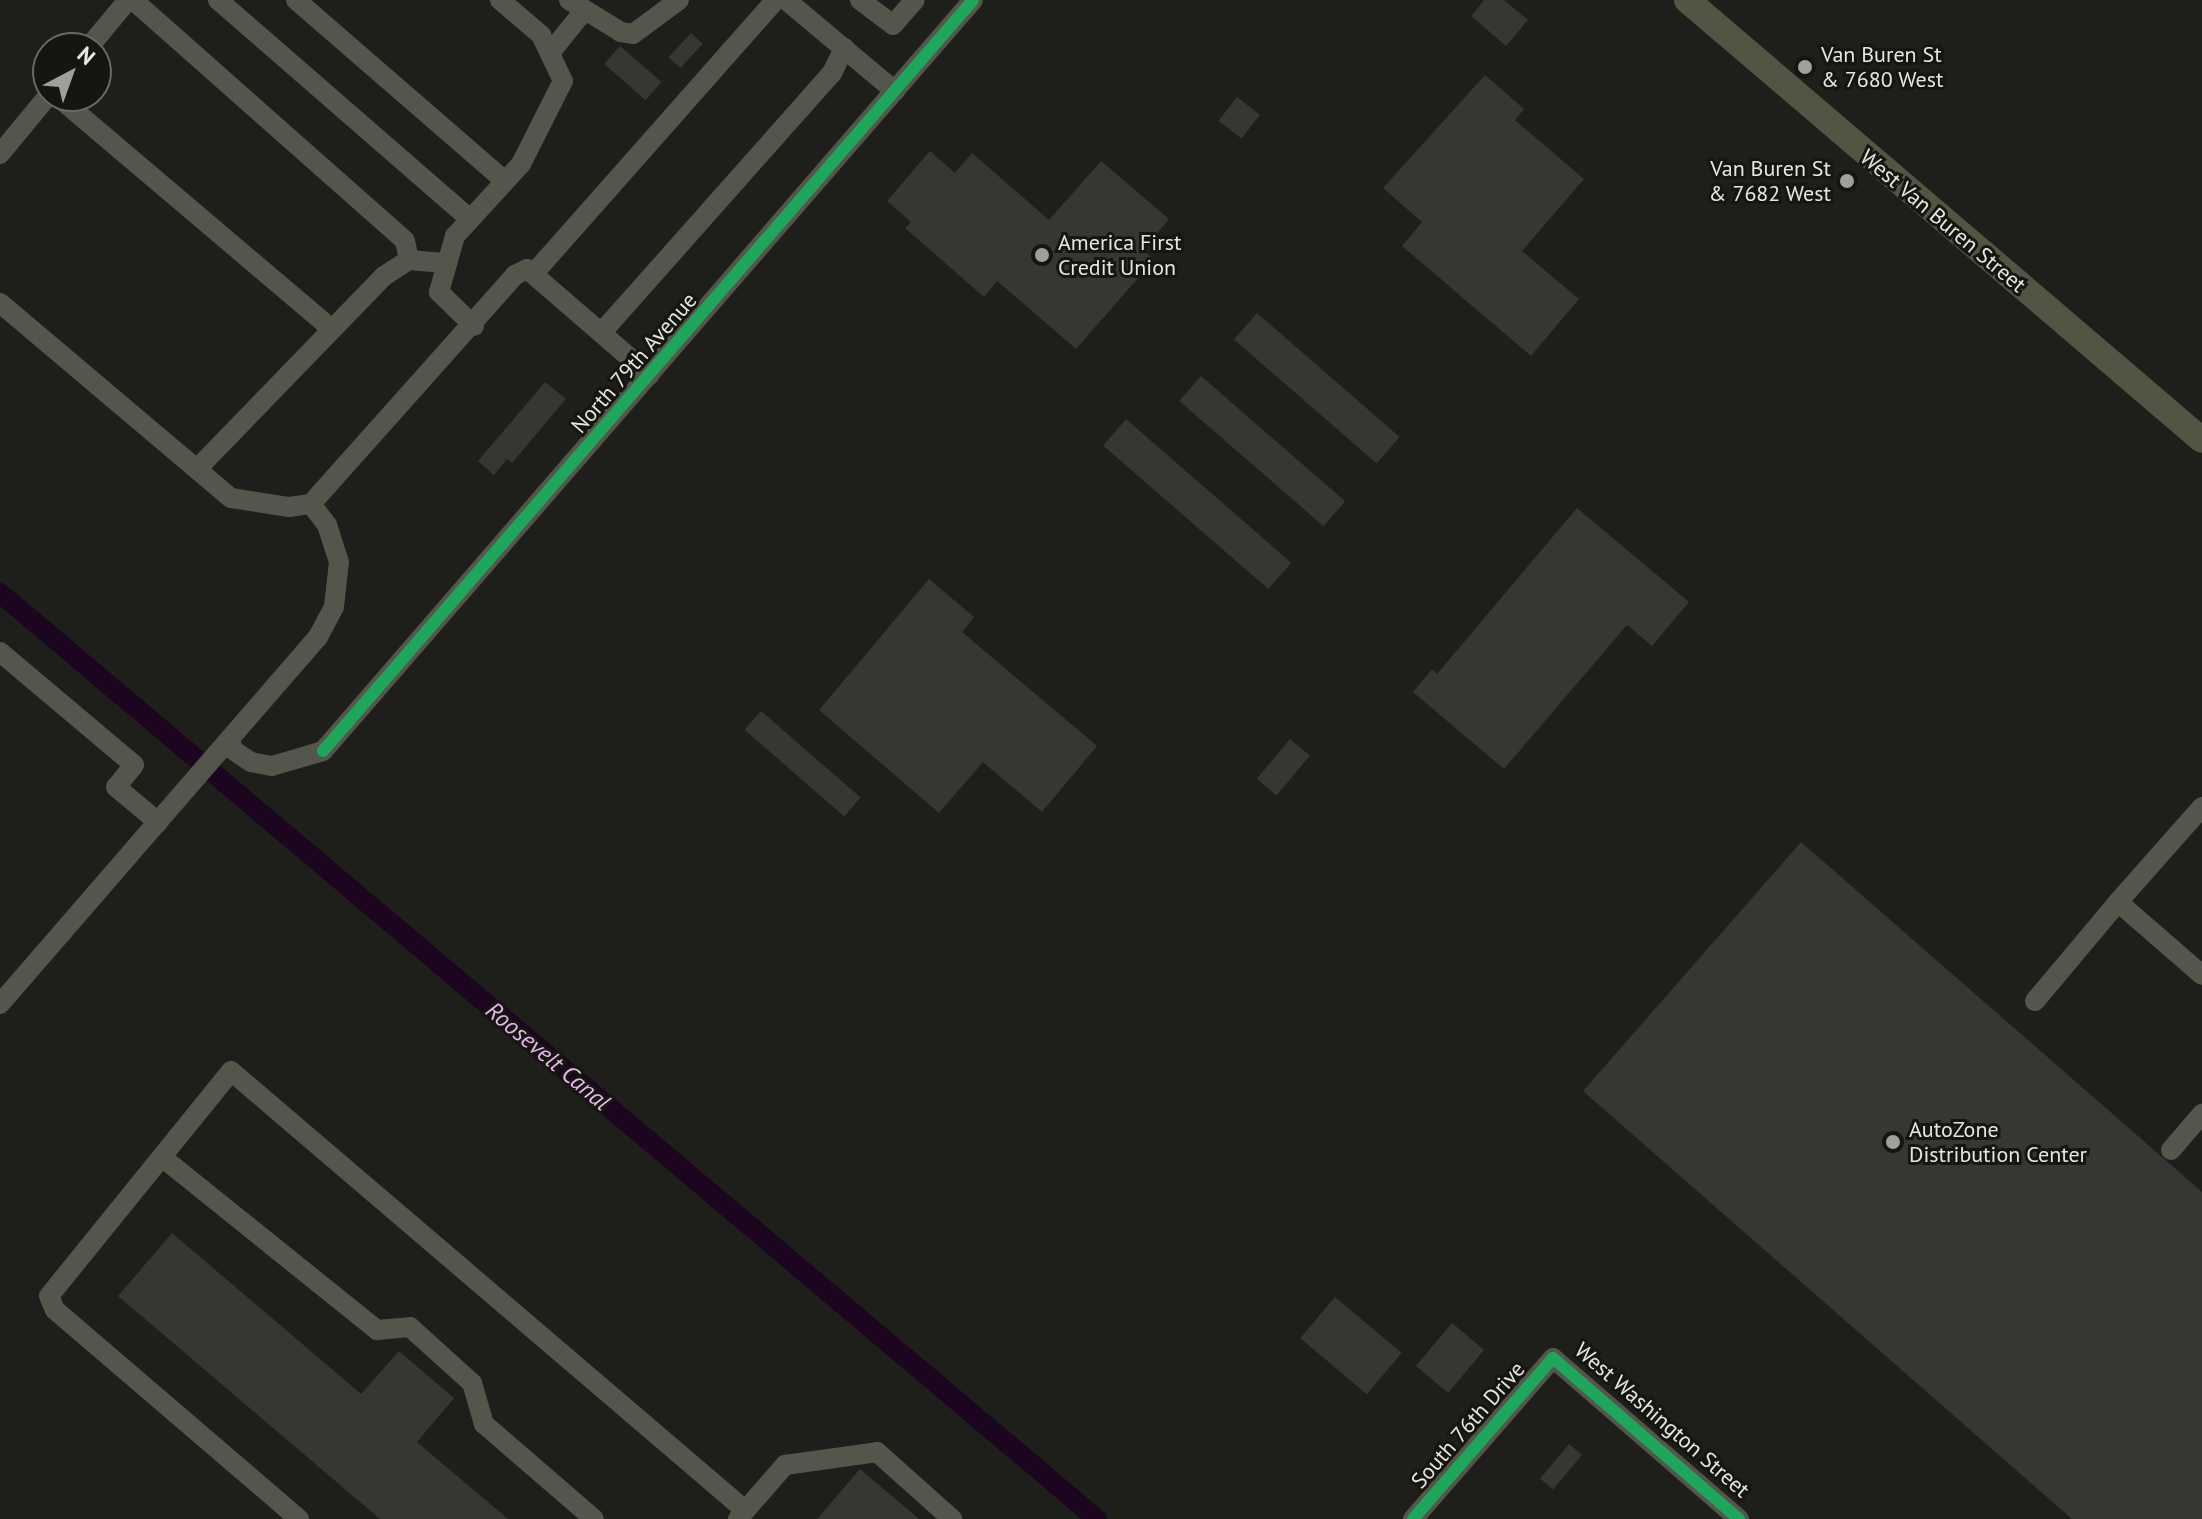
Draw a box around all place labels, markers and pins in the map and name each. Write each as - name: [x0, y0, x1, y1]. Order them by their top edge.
- place label: Van Buren St & 7680 West: [1821, 41, 1944, 92]
- marker: Van Buren St & 7680 West: [1796, 58, 1814, 76]
- place label: Van Buren St & 7682 West: [1708, 155, 1831, 206]
- marker: Van Buren St & 7682 West: [1838, 172, 1856, 190]
- place label: America First Credit Union: [1058, 229, 1181, 280]
- marker: America First Credit Union: [1033, 246, 1051, 264]
- place label: AutoZone Distribution Center: [1909, 1116, 2087, 1168]
- marker: AutoZone Distribution Center: [1884, 1133, 1902, 1151]

